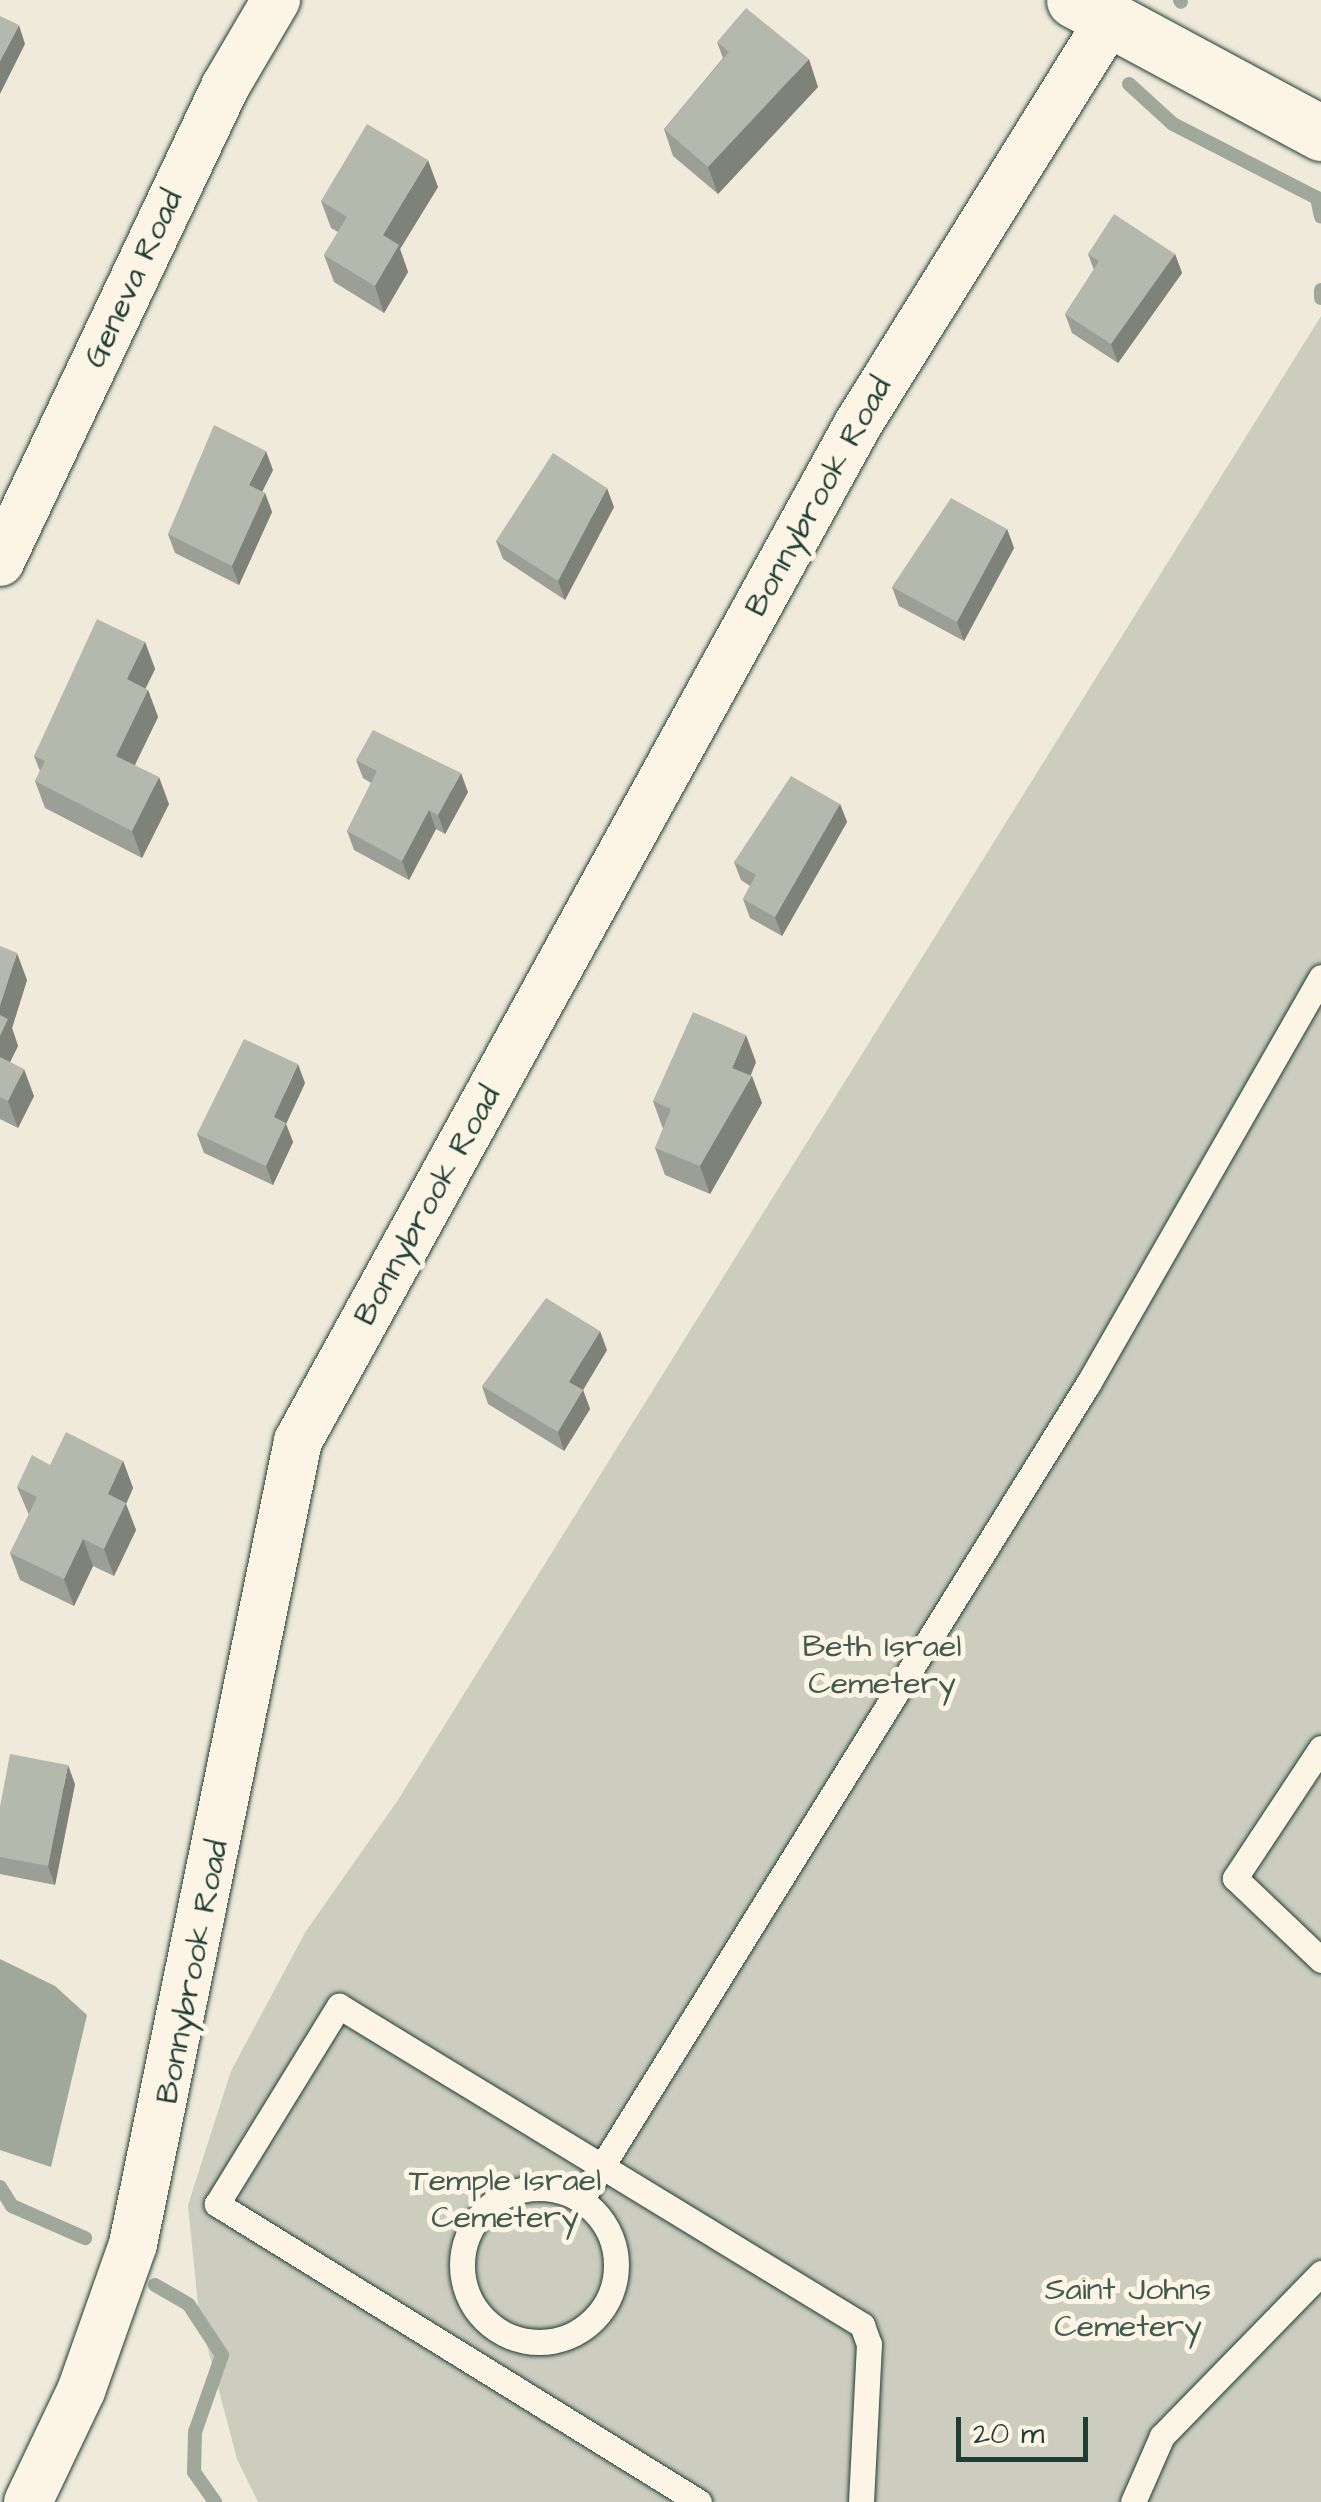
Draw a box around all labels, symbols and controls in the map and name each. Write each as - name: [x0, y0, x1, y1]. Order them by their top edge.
- street label: Geneva Road: [76, 184, 192, 374]
- street label: Bonnybrook Road: [737, 371, 901, 623]
- street label: Bonnybrook Road: [346, 1080, 510, 1332]
- park label: Beth Israel Cemetery: [803, 1629, 961, 1704]
- street label: Bonnybrook Road: [149, 1837, 237, 2107]
- park label: Temple Israel Cemetery: [409, 2163, 601, 2238]
- park label: Saint Johns Cemetery: [1045, 2272, 1211, 2347]
- scale bar: [961, 2397, 1094, 2459]
- text: 20 m: [973, 2413, 1044, 2455]

